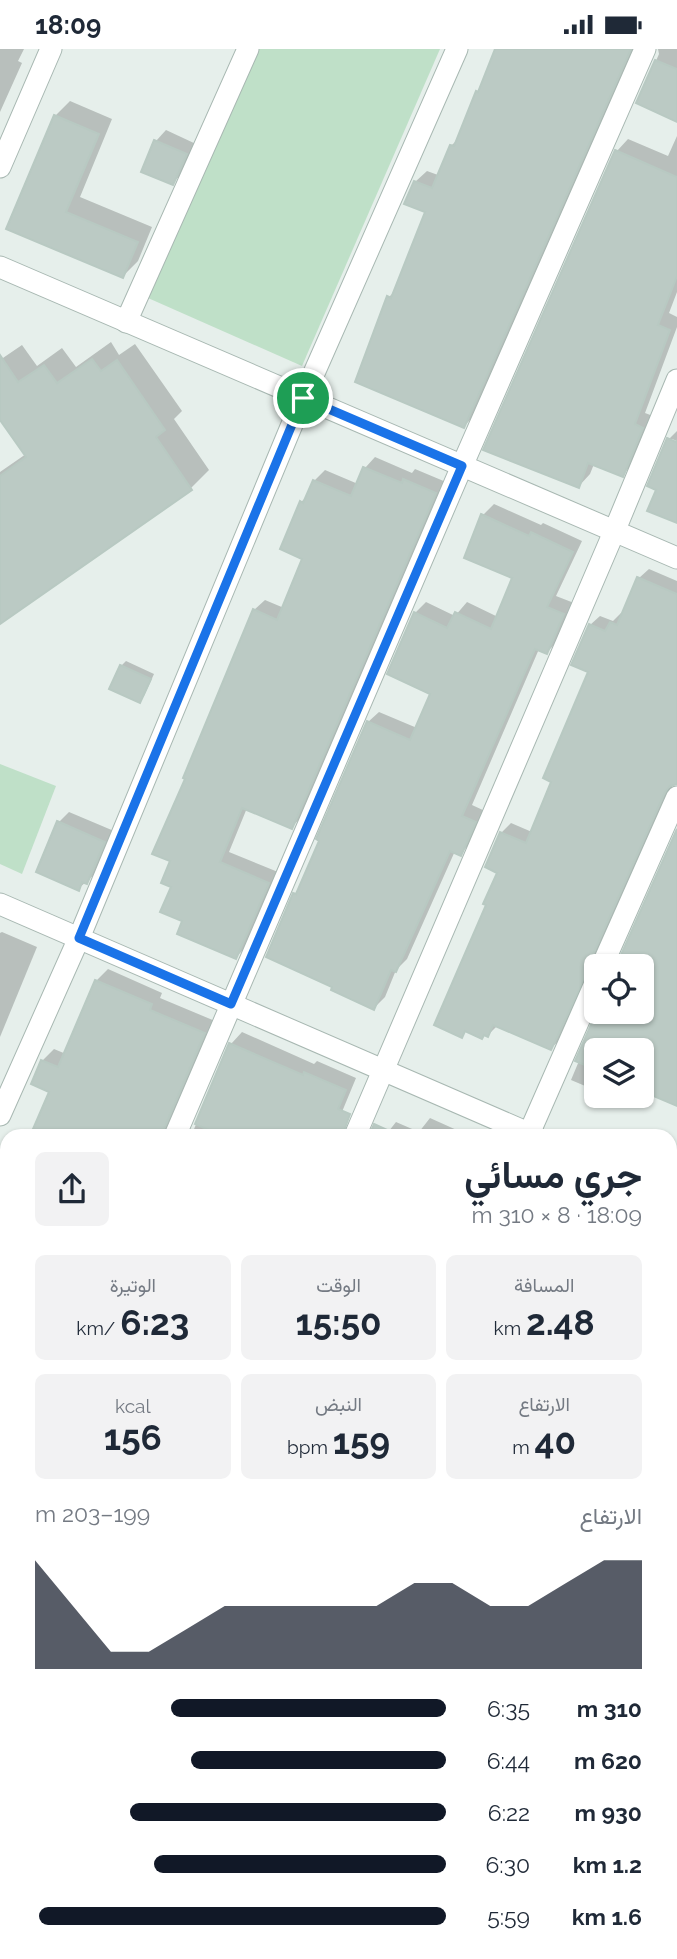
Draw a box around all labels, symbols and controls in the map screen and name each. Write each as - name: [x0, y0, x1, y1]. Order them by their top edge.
- text: 18:09: [35, 10, 101, 40]
- pin: [273, 368, 333, 428]
- icon: arrive: [284, 379, 322, 417]
- map controls: [584, 954, 654, 1108]
- button: locate: [584, 954, 654, 1024]
- button: layers: [584, 1038, 654, 1108]
- button: share: [35, 1152, 109, 1226]
- text: جري مسائي: [464, 1152, 642, 1197]
- text: 18:09 · 8 × 310 m: [471, 1201, 642, 1228]
- text: الوتيرة: [110, 1274, 156, 1296]
- text: الوقت: [316, 1274, 361, 1296]
- text: المسافة: [514, 1274, 574, 1296]
- text: 6:23: [120, 1302, 189, 1343]
- text: 15:50: [295, 1302, 382, 1343]
- text: 2.48: [526, 1302, 595, 1343]
- text: /km: [76, 1317, 120, 1339]
- text: km: [494, 1317, 526, 1339]
- text: النبض: [315, 1393, 362, 1415]
- text: الارتفاع: [518, 1393, 570, 1415]
- text: kcal: [115, 1395, 151, 1417]
- text: 156: [104, 1417, 162, 1458]
- text: 159: [333, 1421, 390, 1462]
- text: 40: [535, 1421, 576, 1462]
- text: bpm: [287, 1436, 333, 1458]
- text: m: [512, 1436, 535, 1458]
- text: 199–203 m: [35, 1500, 150, 1527]
- text: الارتفاع: [580, 1502, 642, 1529]
- text: 6:35: [487, 1695, 530, 1722]
- text: 310 m: [577, 1695, 642, 1722]
- text: 6:44: [487, 1747, 530, 1774]
- text: 620 m: [574, 1747, 642, 1774]
- text: 6:22: [488, 1799, 530, 1826]
- text: 930 m: [575, 1799, 642, 1826]
- text: 6:30: [485, 1851, 530, 1878]
- text: 1.2 km: [573, 1851, 642, 1878]
- text: 5:59: [487, 1903, 530, 1930]
- text: 1.6 km: [572, 1903, 642, 1930]

